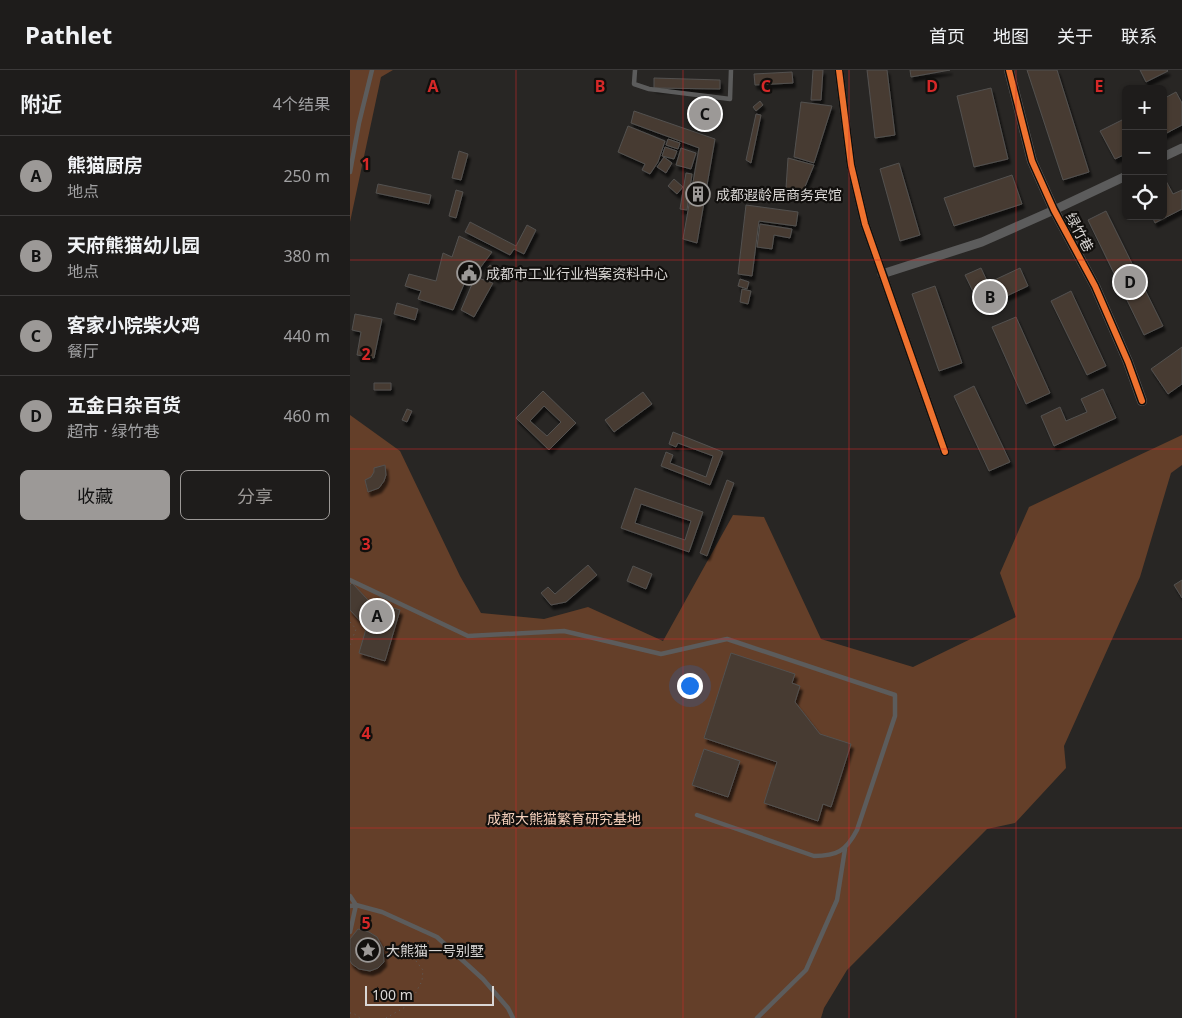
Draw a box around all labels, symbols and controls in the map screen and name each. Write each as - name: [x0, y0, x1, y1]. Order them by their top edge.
- text: Pathlet: [25, 18, 112, 51]
- text: 首页: [929, 24, 965, 48]
- text: 地图: [993, 24, 1029, 48]
- text: 关于: [1057, 24, 1093, 48]
- text: 联系: [1121, 24, 1157, 48]
- text: A: [427, 75, 439, 97]
- text: B: [595, 75, 605, 97]
- text: C: [761, 75, 771, 97]
- text: D: [926, 75, 938, 97]
- text: E: [1095, 75, 1104, 97]
- map controls: [1122, 85, 1167, 220]
- button: +: [1122, 85, 1167, 130]
- text: 附近: [20, 90, 62, 118]
- text: 4个结果: [273, 93, 330, 115]
- pin: C: [689, 95, 721, 133]
- button: −: [1122, 130, 1167, 175]
- text: 熊猫厨房: [67, 152, 143, 178]
- text: 1: [361, 153, 371, 175]
- text: A: [30, 165, 42, 187]
- text: 250 m: [283, 165, 330, 187]
- button: locate: [1122, 175, 1167, 220]
- text: 地点: [67, 180, 99, 202]
- building icon: 成都遐龄居商务宾馆: [685, 181, 711, 207]
- place label: 成都遐龄居商务宾馆: [716, 185, 842, 204]
- street label: 绿竹巷: [1062, 209, 1098, 255]
- text: 天府熊猫幼儿园: [67, 232, 200, 258]
- text: B: [31, 245, 41, 267]
- text: 380 m: [283, 245, 330, 267]
- text: 地点: [67, 260, 99, 282]
- public building icon: 成都市工业行业档案资料中心: [456, 260, 482, 286]
- pin: D: [1114, 263, 1146, 301]
- place label: 成都市工业行业档案资料中心: [486, 264, 668, 283]
- pin: B: [974, 278, 1006, 316]
- text: 客家小院柴火鸡: [67, 312, 200, 338]
- text: C: [31, 325, 41, 347]
- text: 440 m: [283, 325, 330, 347]
- text: 餐厅: [67, 340, 99, 362]
- text: 2: [361, 343, 371, 365]
- text: 五金日杂百货: [67, 392, 181, 418]
- text: D: [30, 405, 42, 427]
- text: 460 m: [283, 405, 330, 427]
- text: 超市 · 绿竹巷: [67, 420, 160, 442]
- button: 收藏: [20, 470, 170, 520]
- button: 分享: [180, 470, 330, 520]
- text: 3: [361, 533, 371, 555]
- pin: A: [361, 597, 393, 635]
- your location: [677, 673, 703, 699]
- text: 4: [361, 722, 371, 744]
- park label: 成都大熊猫繁育研究基地: [487, 809, 641, 828]
- text: 5: [361, 912, 371, 934]
- place icon: 大熊猫一号别墅: [355, 937, 381, 963]
- place label: 大熊猫一号别墅: [386, 941, 484, 960]
- scale bar: [365, 983, 494, 1006]
- text: 100 m: [372, 985, 413, 1004]

